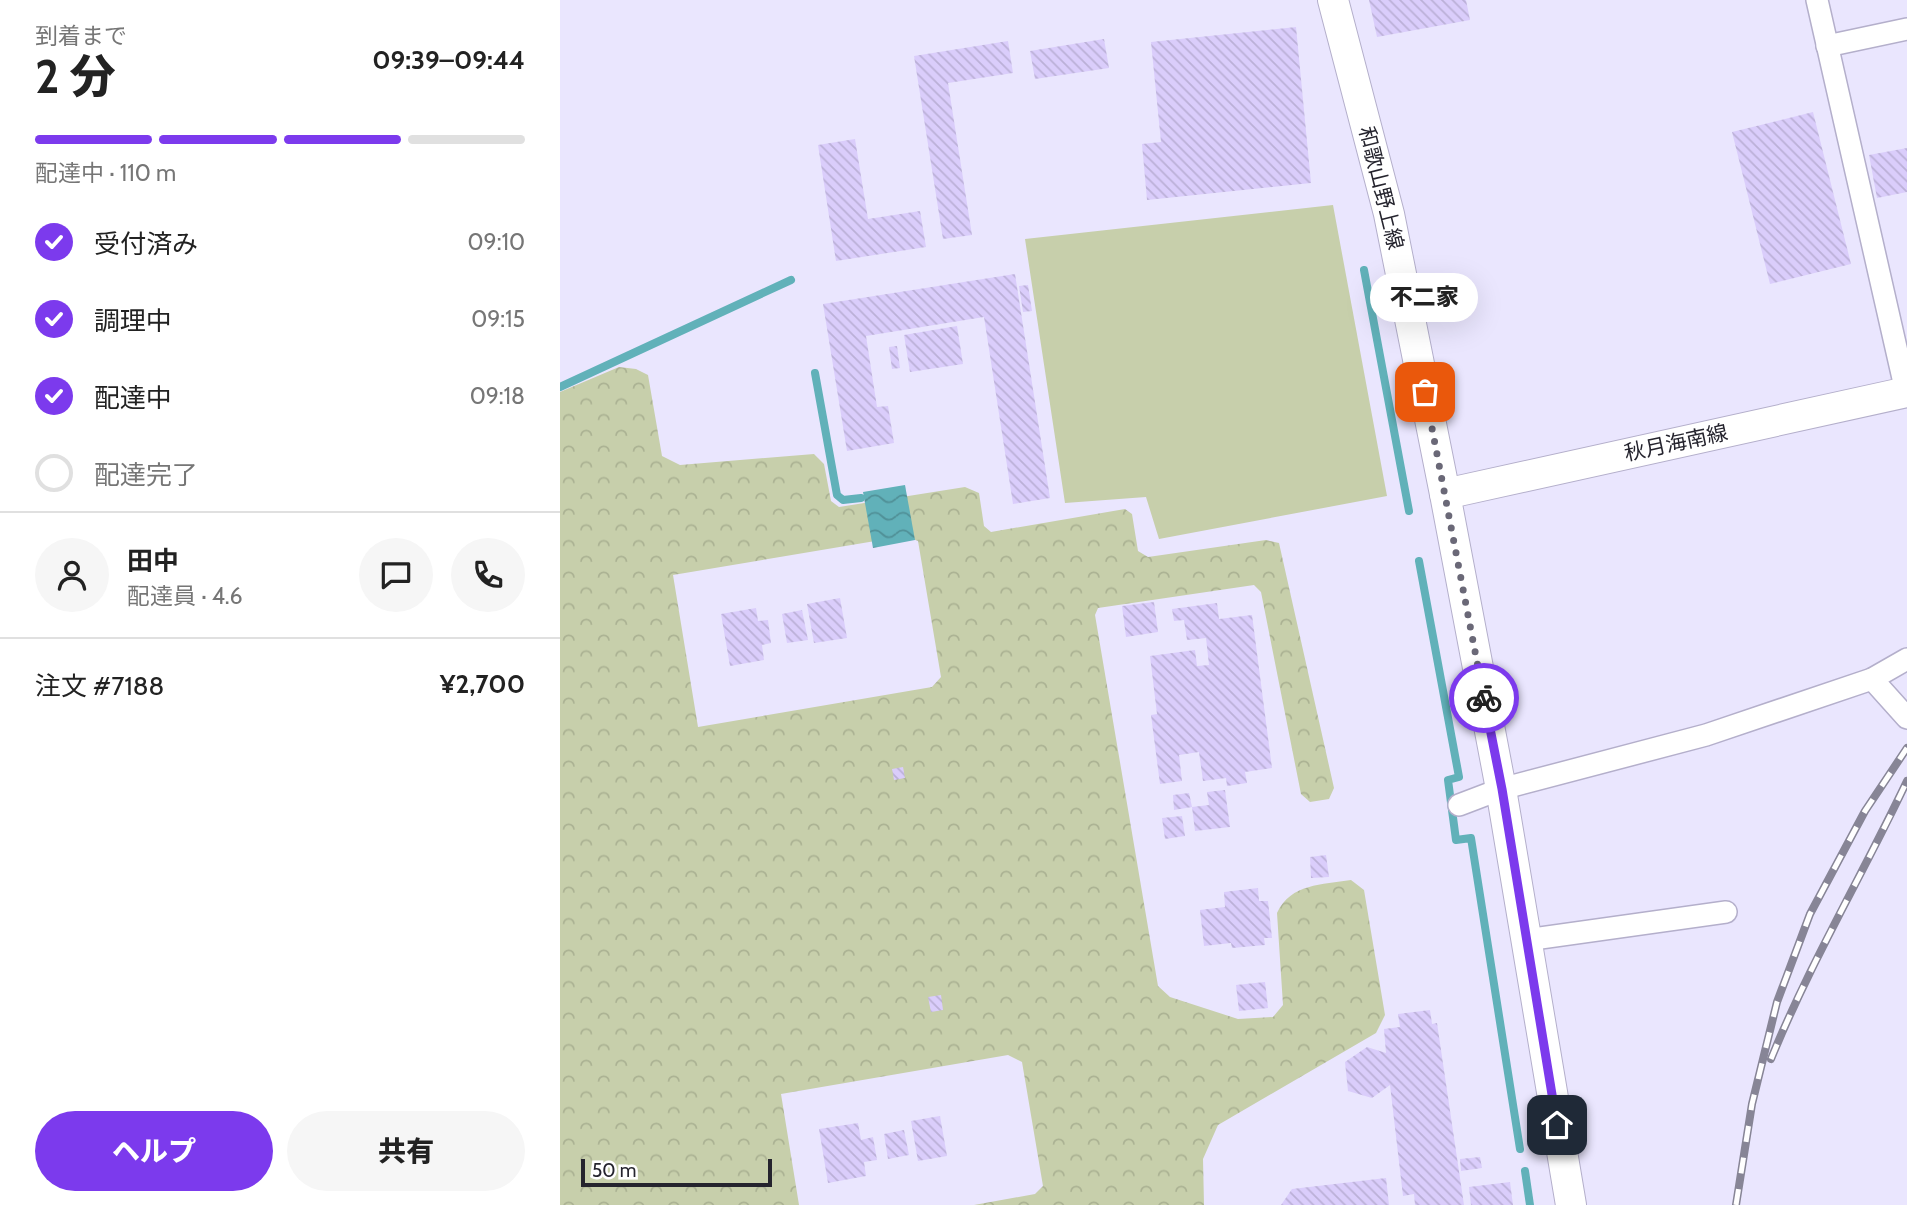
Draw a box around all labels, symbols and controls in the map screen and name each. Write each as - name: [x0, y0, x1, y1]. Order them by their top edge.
- text: 到着まで: [35, 22, 127, 50]
- text: 09:39–09:44: [372, 44, 525, 76]
- text: 2 分: [35, 49, 116, 105]
- street label: 和歌山野上線: [1354, 124, 1409, 252]
- text: 配達中 · 110 m: [35, 159, 176, 187]
- icon: check: [35, 223, 73, 261]
- text: 受付済み: [94, 228, 198, 260]
- text: 09:10: [468, 228, 525, 256]
- callout: 不二家: [1371, 273, 1479, 322]
- text: 不二家: [1390, 283, 1459, 311]
- icon: check: [35, 300, 73, 338]
- text: 調理中: [94, 305, 172, 337]
- text: 09:15: [471, 305, 525, 333]
- pin: [1395, 362, 1455, 422]
- icon: bag: [1406, 373, 1444, 411]
- icon: check: [35, 377, 73, 415]
- text: 配達中: [94, 382, 172, 414]
- text: 09:18: [470, 382, 525, 410]
- street label: 秋月海南線: [1622, 419, 1730, 466]
- text: 配達完了: [94, 459, 198, 491]
- button: person: [35, 538, 109, 612]
- button: chat: [359, 538, 433, 612]
- button: phone: [451, 538, 525, 612]
- text: 田中: [127, 545, 179, 577]
- text: 配達員 · 4.6: [127, 582, 243, 610]
- courier: [1449, 663, 1519, 733]
- text: ¥2,700: [440, 668, 525, 700]
- text: 注文 #7188: [35, 670, 164, 702]
- icon: bike: [1465, 679, 1503, 717]
- pin: [1527, 1095, 1587, 1155]
- icon: home: [1538, 1106, 1576, 1144]
- button: ヘルプ: [35, 1111, 273, 1191]
- button: 共有: [287, 1111, 525, 1191]
- scale bar: [581, 1156, 772, 1188]
- text: 50 m: [592, 1159, 636, 1182]

